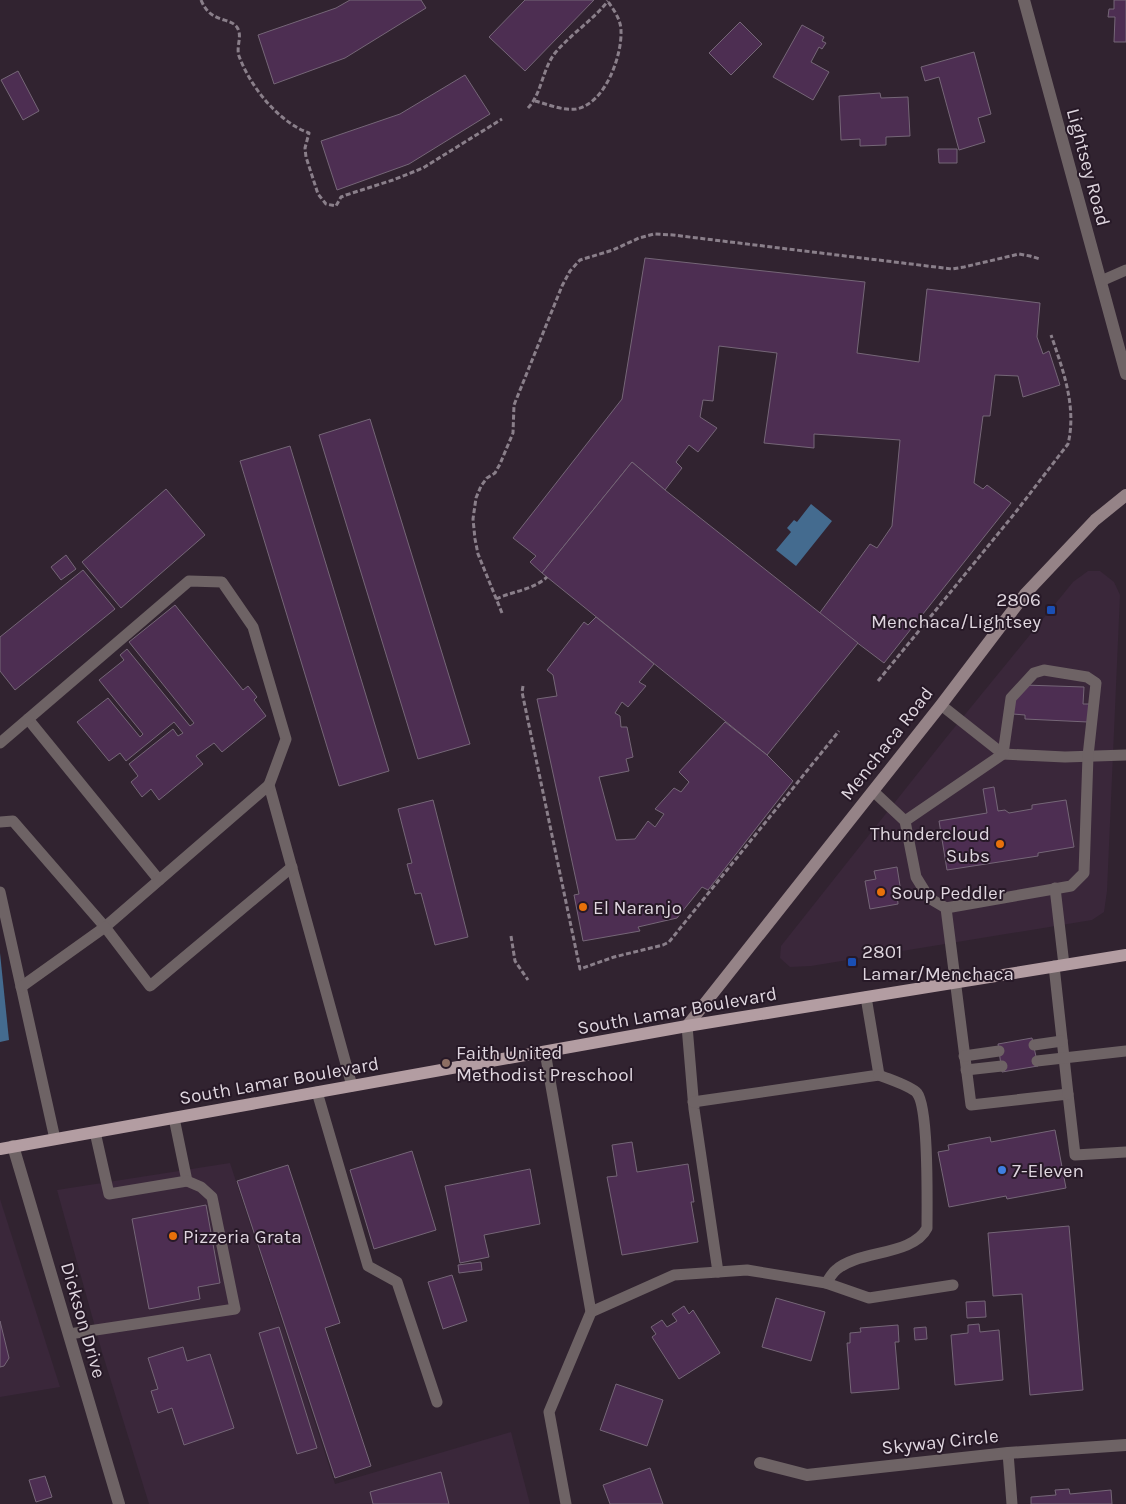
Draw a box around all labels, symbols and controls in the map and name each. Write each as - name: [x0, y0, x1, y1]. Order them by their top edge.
- street label: Lightsey Road: [1062, 106, 1114, 228]
- place label: 2806 Menchaca/Lightsey: [871, 589, 1041, 633]
- marker: 2806 Menchaca/Lightsey: [1045, 604, 1057, 616]
- street label: Menchaca Road: [836, 683, 938, 805]
- place label: Thundercloud Subs: [870, 823, 990, 867]
- marker: Thundercloud Subs: [994, 838, 1006, 850]
- place label: Soup Peddler: [891, 882, 1005, 904]
- marker: Soup Peddler: [875, 886, 887, 898]
- place label: El Naranjo: [593, 897, 682, 919]
- marker: El Naranjo: [577, 901, 589, 913]
- place label: 2801 Lamar/Menchaca: [862, 941, 1014, 985]
- marker: 2801 Lamar/Menchaca: [846, 956, 858, 968]
- street label: South Lamar Boulevard: [576, 983, 779, 1039]
- place label: Faith United Methodist Preschool: [456, 1042, 634, 1086]
- street label: South Lamar Boulevard: [178, 1053, 381, 1109]
- marker: Faith United Methodist Preschool: [440, 1057, 452, 1069]
- place label: 7-Eleven: [1012, 1160, 1084, 1182]
- marker: 7-Eleven: [996, 1164, 1008, 1176]
- place label: Pizzeria Grata: [183, 1226, 302, 1248]
- marker: Pizzeria Grata: [167, 1230, 179, 1242]
- street label: Dickson Drive: [56, 1260, 110, 1381]
- street label: Skyway Circle: [881, 1425, 1000, 1459]

